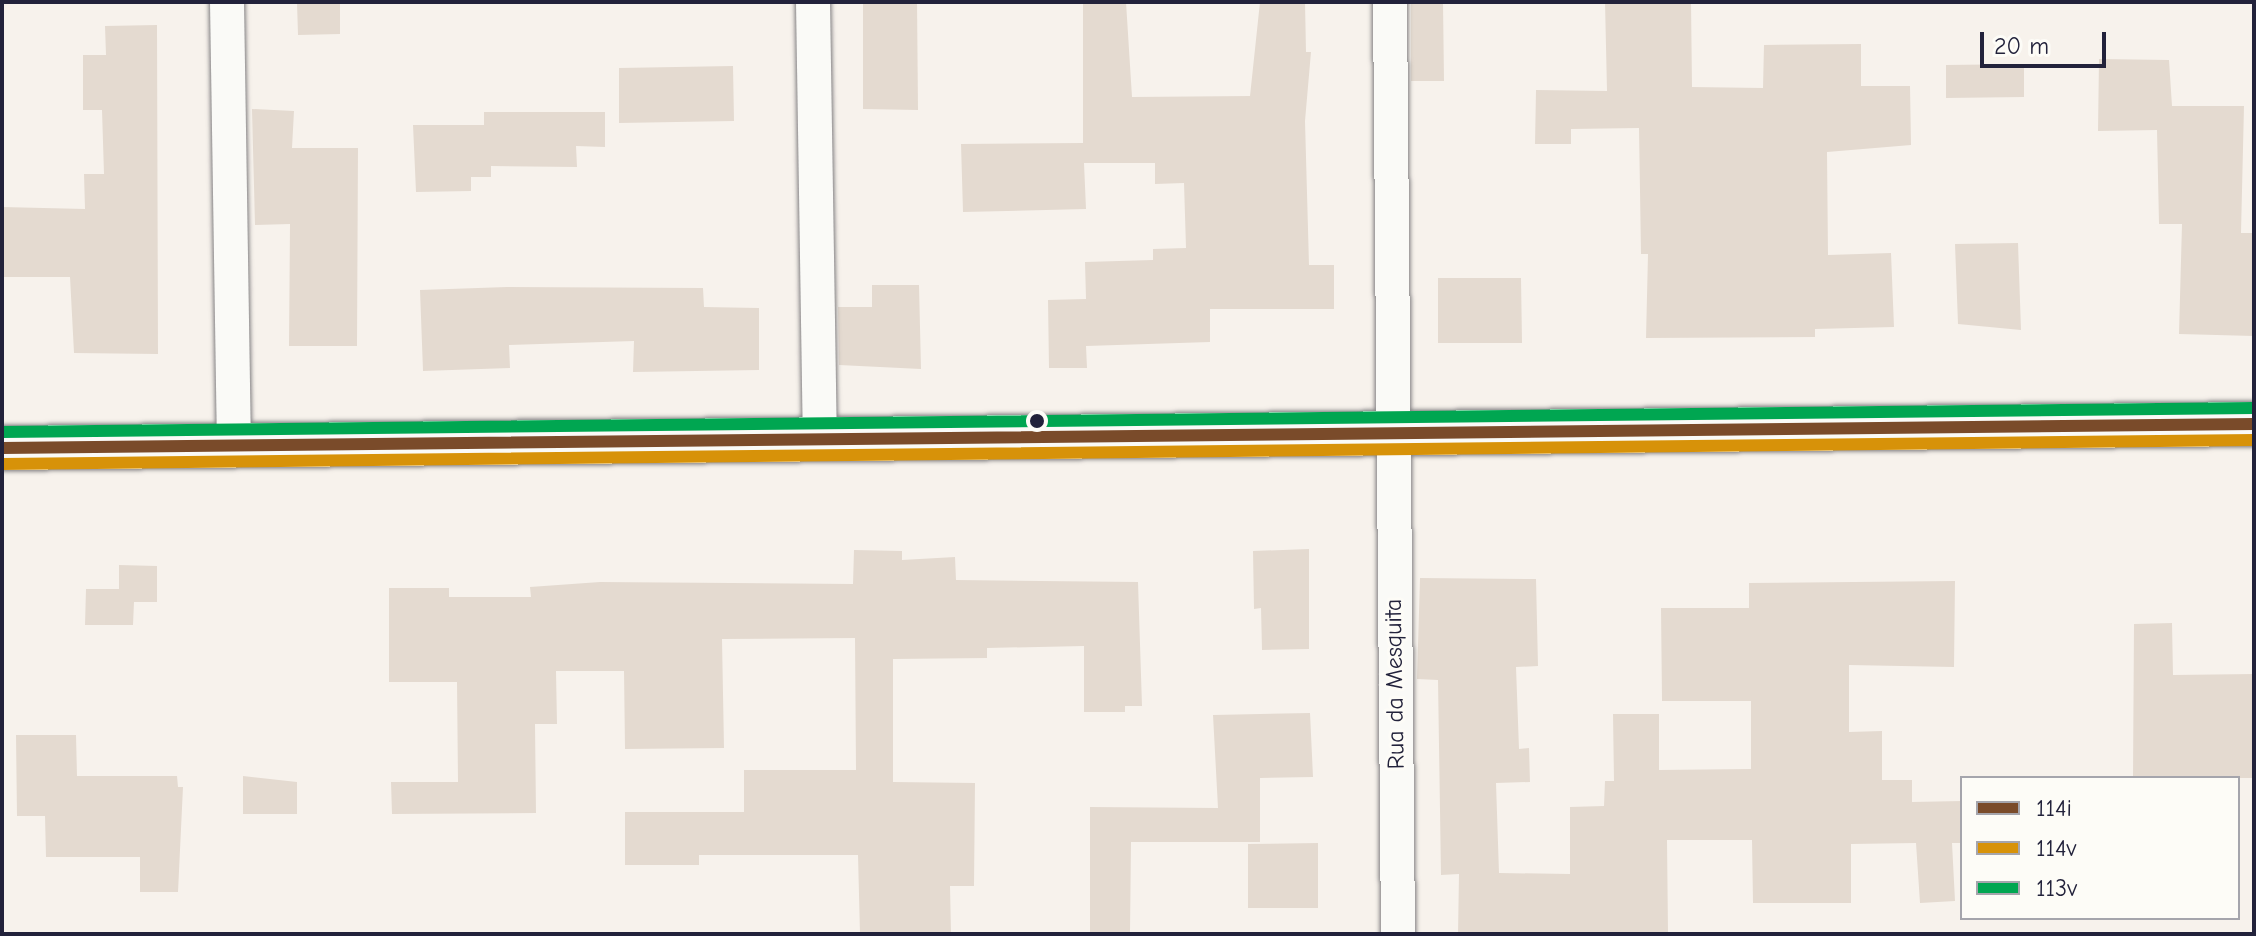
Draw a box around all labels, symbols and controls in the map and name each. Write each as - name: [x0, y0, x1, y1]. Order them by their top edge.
- scale bar: [1984, 16, 2110, 66]
- text: 20 m: [1994, 32, 2049, 60]
- unlabelled marker: [1029, 413, 1045, 429]
- street label: Rua da Mesquita: [1379, 598, 1411, 770]
- legend: [1960, 776, 2240, 920]
- text: 114i: [2036, 794, 2072, 822]
- text: 114v: [2036, 834, 2077, 862]
- text: 113v: [2036, 874, 2077, 902]

